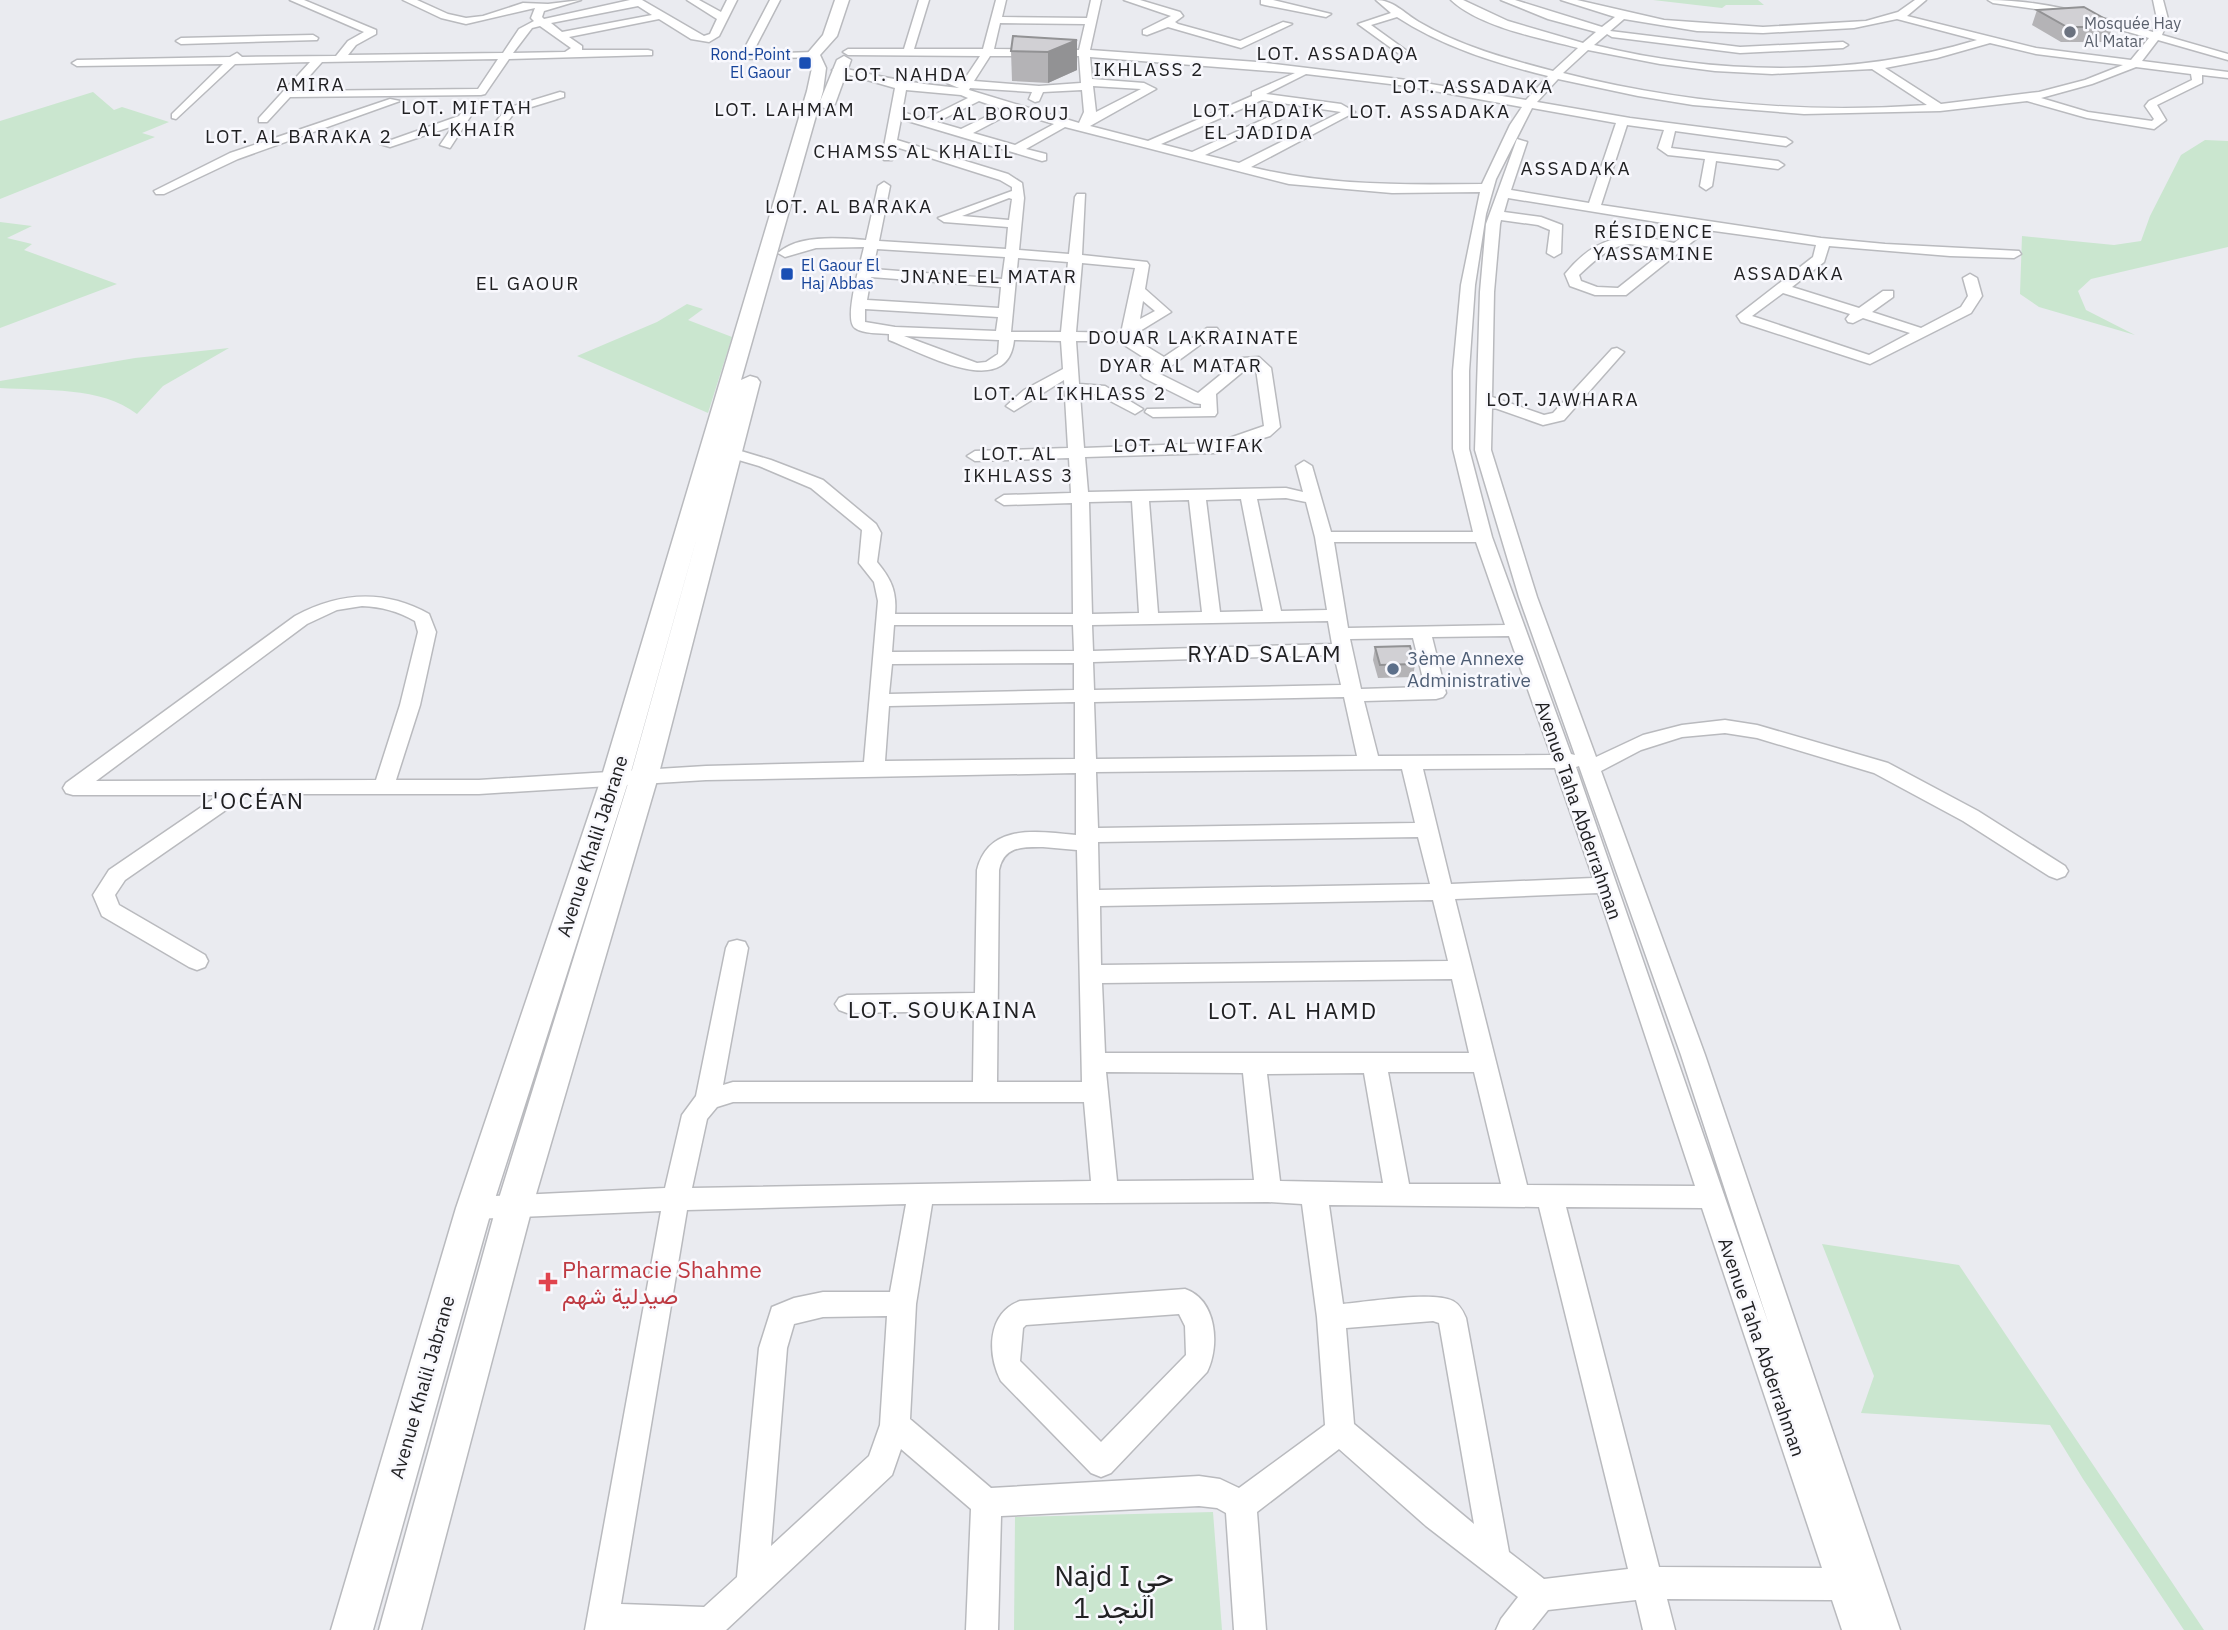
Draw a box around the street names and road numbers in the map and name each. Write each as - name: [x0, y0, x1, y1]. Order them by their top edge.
- street label: Avenue Taha Abderrahman: [1530, 697, 1628, 923]
- street label: Avenue Khalil Jabrane: [551, 752, 633, 940]
- street label: Avenue Taha Abderrahman: [1713, 1234, 1811, 1460]
- street label: Avenue Khalil Jabrane: [384, 1293, 460, 1481]

